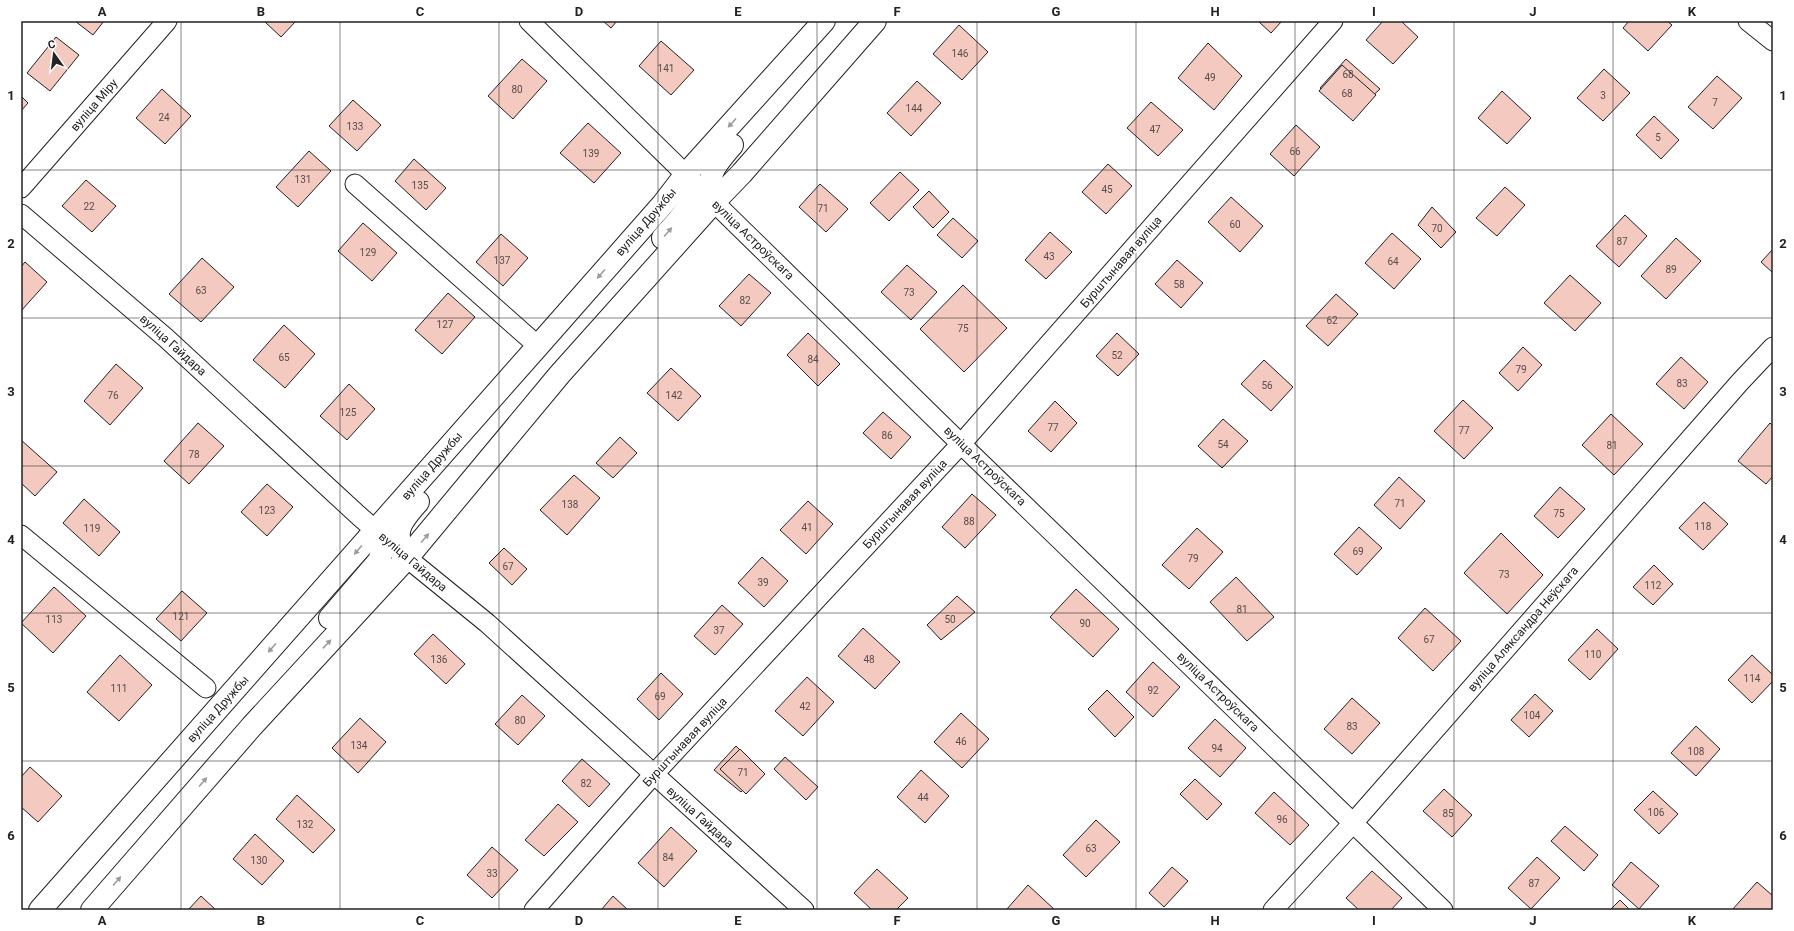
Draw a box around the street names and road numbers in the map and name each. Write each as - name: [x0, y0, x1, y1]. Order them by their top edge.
- street label: вуліца Міру: [68, 76, 121, 134]
- street label: вуліца Дружбы: [613, 185, 679, 259]
- street label: вуліца Астроўскага: [709, 197, 797, 283]
- street label: Бурштынавая вуліца: [1077, 213, 1165, 311]
- street label: вуліца Гайдара: [137, 311, 209, 379]
- street label: вуліца Астроўскага: [941, 423, 1029, 509]
- street label: вуліца Дружбы: [399, 429, 465, 503]
- street label: Бурштынавая вуліца: [860, 456, 950, 552]
- street label: вуліца Гайдара: [376, 529, 450, 595]
- street label: вуліца Аляксандра Неўскага: [1465, 564, 1581, 694]
- street label: вуліца Астроўскага: [1174, 649, 1262, 735]
- street label: вуліца Дружбы: [184, 673, 252, 745]
- street label: Бурштынавая вуліца: [640, 694, 730, 790]
- street label: вуліца Гайдара: [664, 783, 736, 851]

